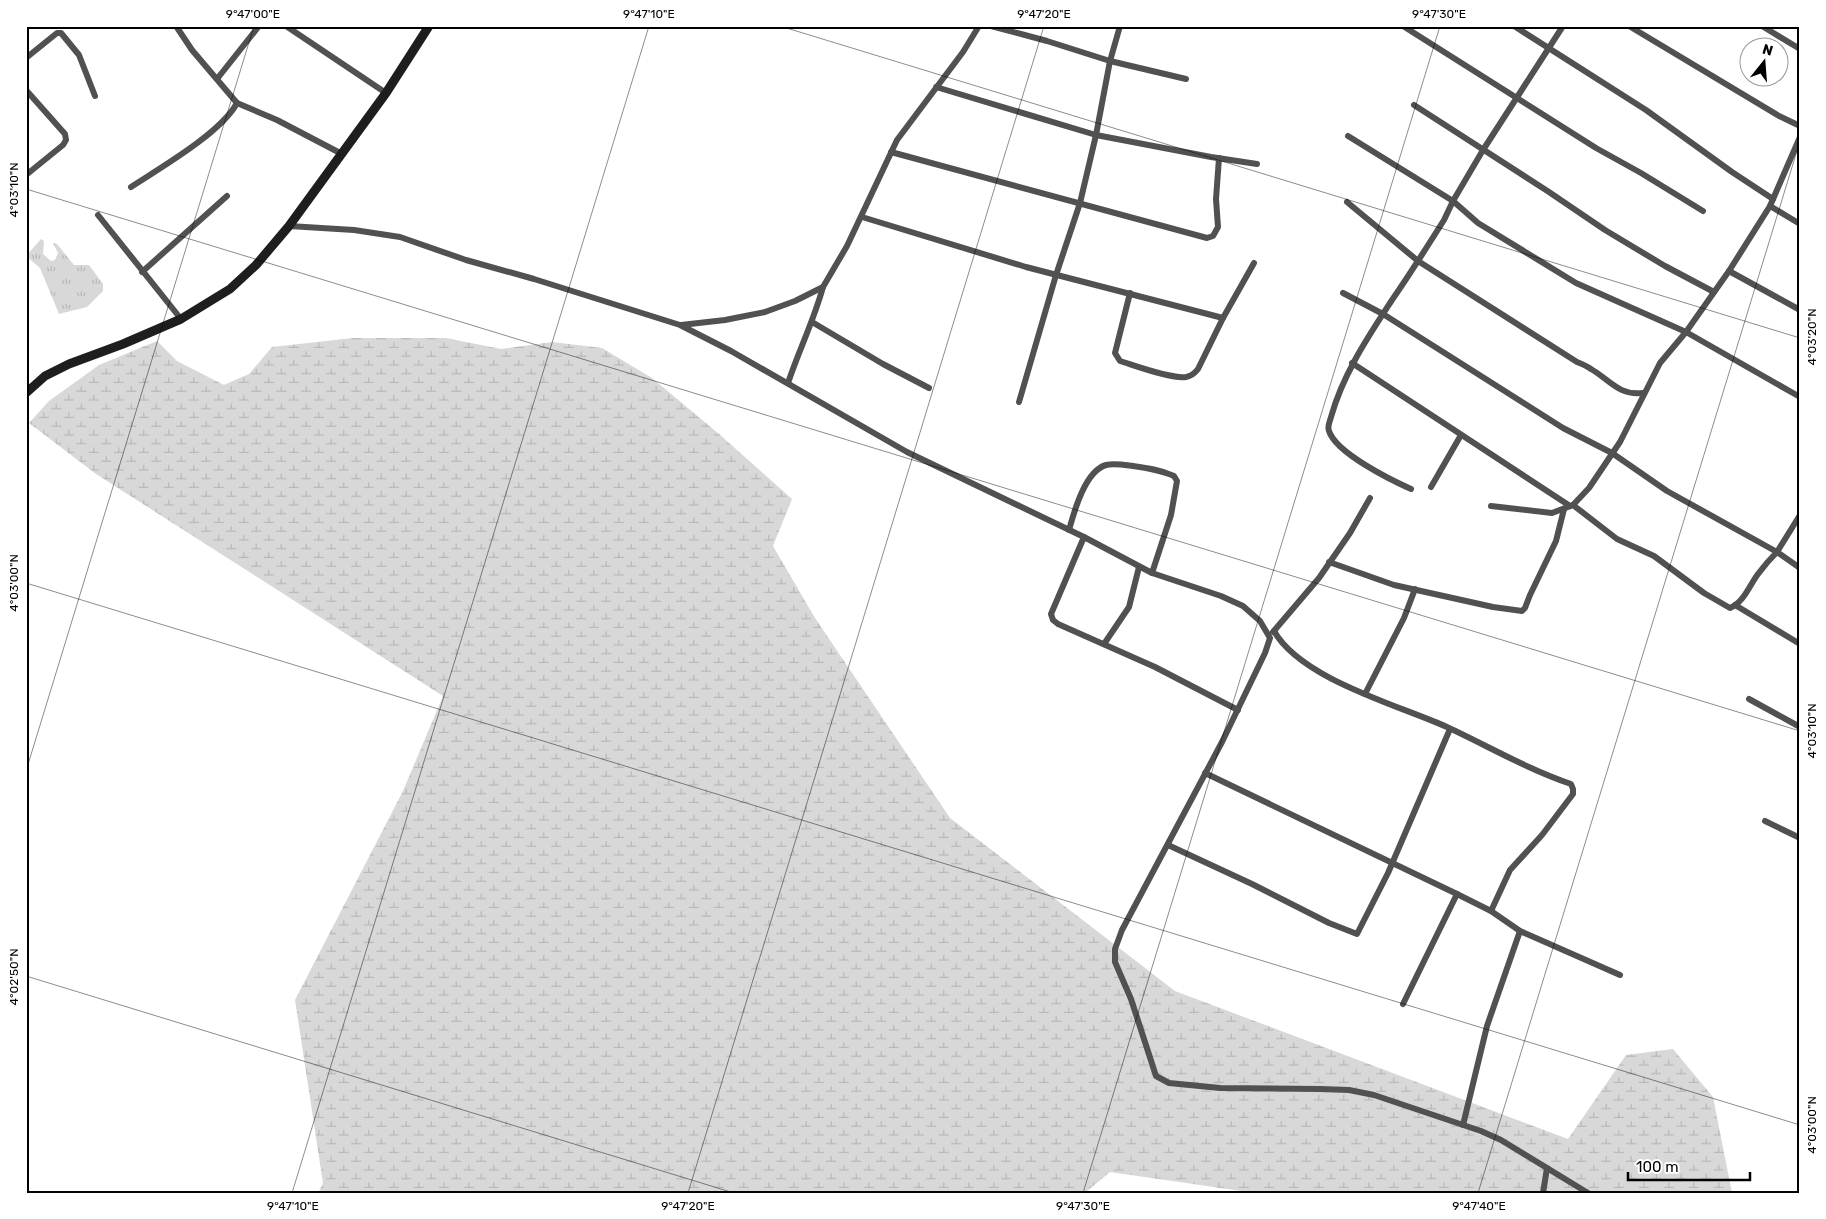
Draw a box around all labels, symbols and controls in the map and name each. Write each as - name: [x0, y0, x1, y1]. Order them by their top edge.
- text: 9°47'00"E: [226, 7, 280, 21]
- text: 9°47'10"E: [623, 7, 675, 21]
- text: 9°47'20"E: [1017, 7, 1071, 21]
- text: 9°47'30"E: [1412, 7, 1466, 21]
- north arrow: [1738, 38, 1788, 88]
- text: N: [1760, 40, 1775, 60]
- text: 4°03'10"N: [7, 162, 21, 218]
- text: 4°03'20"N: [1805, 308, 1819, 366]
- text: 4°03'00"N: [7, 554, 21, 612]
- text: 4°03'10"N: [1805, 703, 1819, 759]
- text: 4°02'50"N: [7, 949, 21, 1005]
- text: 4°03'00"N: [1805, 1096, 1819, 1154]
- scale bar: [1628, 1149, 1751, 1181]
- text: 100 m: [1636, 1158, 1678, 1176]
- text: 9°47'10"E: [267, 1199, 319, 1213]
- text: 9°47'20"E: [661, 1199, 715, 1213]
- text: 9°47'30"E: [1056, 1199, 1110, 1213]
- text: 9°47'40"E: [1452, 1199, 1506, 1213]

